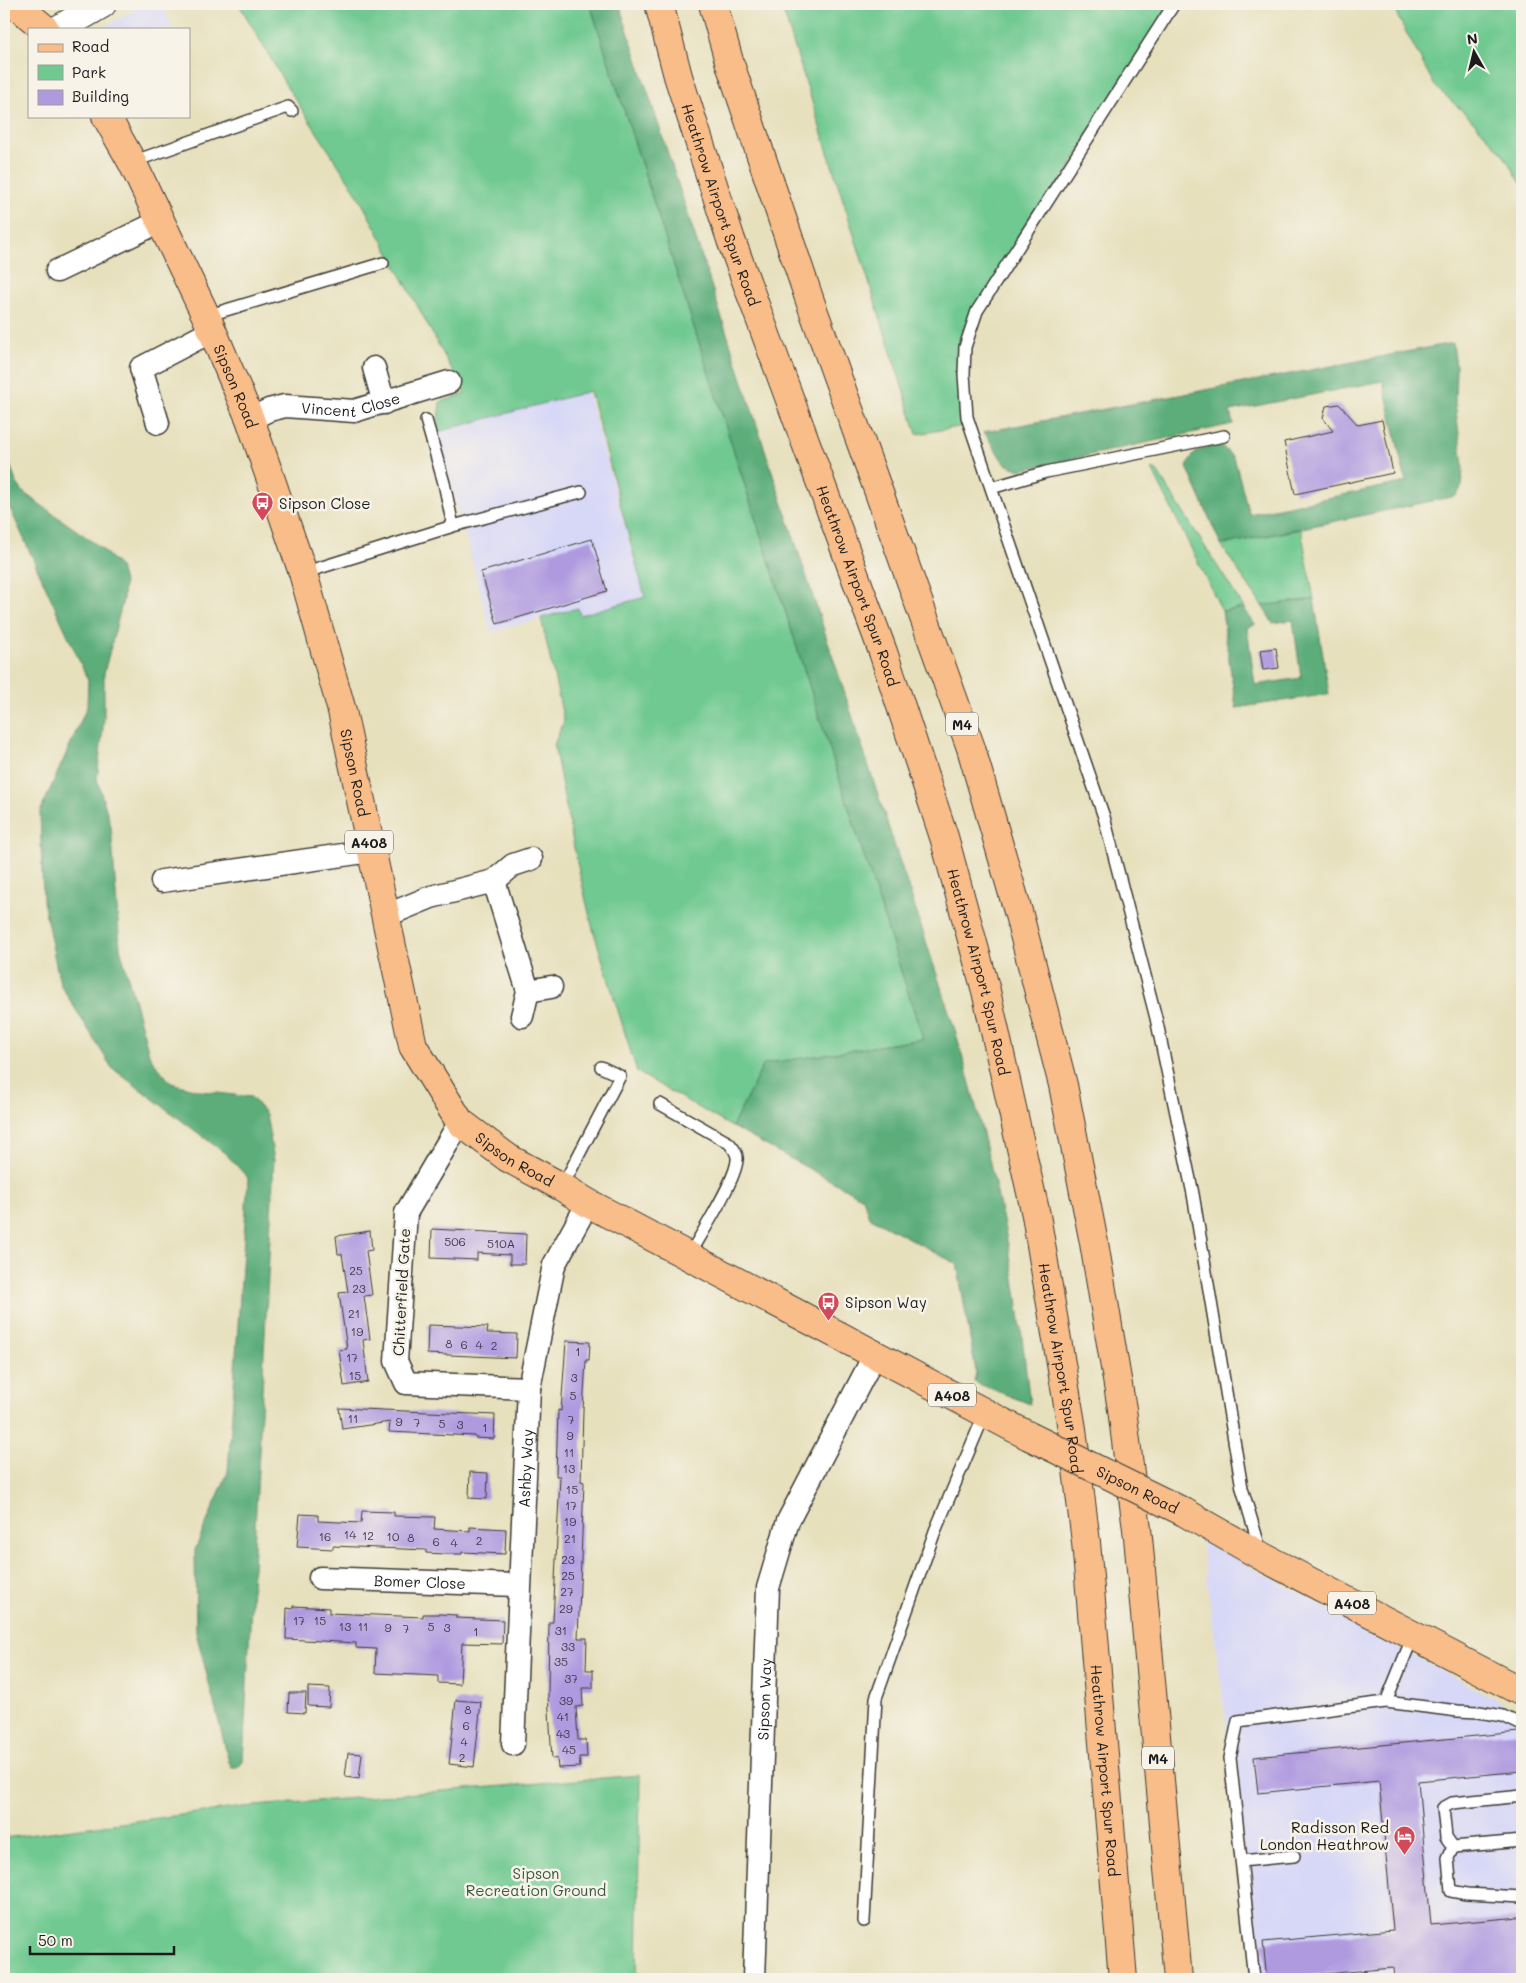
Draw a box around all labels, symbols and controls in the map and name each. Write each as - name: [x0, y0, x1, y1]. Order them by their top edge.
- legend: [28, 28, 190, 118]
- north arrow: [1448, 28, 1498, 78]
- text: N: [1466, 28, 1479, 49]
- text: Road: [72, 36, 109, 56]
- text: Park: [72, 62, 106, 82]
- text: Building: [72, 86, 129, 106]
- street label: Heathrow Airport Spur Road: [677, 101, 764, 309]
- street label: Sipson Road: [209, 341, 262, 431]
- street label: Vincent Close: [301, 388, 402, 421]
- street label: Heathrow Airport Spur Road: [812, 482, 904, 689]
- bus stop icon: Sipson Close: [251, 491, 275, 522]
- place label: Sipson Close: [279, 493, 371, 513]
- road number: M4: [946, 712, 978, 736]
- street label: Sipson Road: [336, 727, 374, 818]
- road number: A408: [345, 830, 393, 854]
- street label: Heathrow Airport Spur Road: [943, 866, 1014, 1077]
- street label: Sipson Road: [471, 1127, 557, 1191]
- street label: Chitterfield Gate: [388, 1228, 414, 1356]
- house number: 506: [444, 1233, 466, 1249]
- house number: 510A: [487, 1235, 515, 1251]
- street label: Heathrow Airport Spur Road: [1034, 1261, 1087, 1474]
- house number: 25: [349, 1262, 363, 1278]
- house number: 23: [352, 1280, 366, 1296]
- bus stop icon: Sipson Way: [817, 1290, 841, 1321]
- place label: Sipson Way: [845, 1292, 927, 1312]
- house number: 21: [348, 1305, 360, 1321]
- house number: 19: [351, 1323, 363, 1339]
- house number: 8: [445, 1335, 453, 1351]
- house number: 6: [460, 1336, 468, 1352]
- house number: 4: [475, 1336, 483, 1352]
- house number: 2: [491, 1337, 497, 1353]
- house number: 1: [575, 1343, 581, 1359]
- house number: 17: [346, 1349, 358, 1365]
- house number: 15: [349, 1367, 361, 1383]
- house number: 3: [570, 1369, 578, 1385]
- road number: A408: [928, 1384, 976, 1406]
- house number: 5: [570, 1387, 577, 1403]
- house number: 11: [348, 1410, 358, 1426]
- house number: 7: [568, 1411, 575, 1427]
- house number: 9: [395, 1413, 403, 1429]
- house number: 7: [414, 1414, 421, 1430]
- house number: 5: [439, 1415, 446, 1431]
- house number: 3: [456, 1416, 464, 1432]
- house number: 1: [482, 1419, 488, 1435]
- house number: 9: [566, 1427, 574, 1443]
- street label: Ashby Way: [514, 1428, 537, 1508]
- house number: 11: [564, 1444, 574, 1460]
- house number: 13: [563, 1460, 575, 1476]
- street label: Sipson Road: [1093, 1461, 1182, 1518]
- house number: 15: [566, 1481, 578, 1497]
- house number: 17: [565, 1497, 577, 1513]
- house number: 19: [564, 1513, 576, 1529]
- house number: 14: [344, 1526, 356, 1542]
- house number: 12: [362, 1527, 374, 1543]
- house number: 16: [319, 1528, 331, 1544]
- house number: 10: [387, 1528, 400, 1544]
- house number: 8: [407, 1529, 415, 1545]
- house number: 21: [564, 1530, 576, 1546]
- house number: 2: [476, 1532, 482, 1548]
- house number: 6: [432, 1533, 440, 1549]
- house number: 4: [450, 1534, 458, 1550]
- house number: 23: [561, 1551, 575, 1567]
- house number: 25: [561, 1567, 575, 1583]
- street label: Bomer Close: [374, 1570, 466, 1593]
- house number: 27: [560, 1583, 574, 1599]
- road number: A408: [1328, 1592, 1376, 1615]
- house number: 29: [559, 1600, 573, 1616]
- house number: 17: [293, 1612, 305, 1628]
- house number: 15: [314, 1612, 326, 1628]
- house number: 13: [339, 1618, 351, 1634]
- house number: 11: [358, 1618, 368, 1634]
- house number: 5: [428, 1618, 435, 1634]
- house number: 9: [384, 1619, 392, 1635]
- house number: 3: [443, 1619, 451, 1635]
- house number: 7: [403, 1620, 410, 1636]
- house number: 31: [555, 1622, 567, 1638]
- house number: 1: [473, 1623, 479, 1639]
- house number: 33: [561, 1638, 575, 1654]
- house number: 35: [554, 1653, 568, 1669]
- street label: Sipson Way: [753, 1658, 775, 1741]
- street label: Heathrow Airport Spur Road: [1086, 1664, 1124, 1877]
- house number: 37: [564, 1670, 578, 1686]
- house number: 39: [559, 1692, 573, 1708]
- house number: 8: [464, 1701, 472, 1717]
- house number: 41: [557, 1708, 569, 1724]
- house number: 6: [462, 1717, 470, 1733]
- house number: 43: [556, 1725, 570, 1741]
- house number: 4: [460, 1733, 468, 1749]
- house number: 45: [562, 1741, 576, 1757]
- road number: M4: [1142, 1746, 1174, 1770]
- house number: 2: [459, 1749, 465, 1765]
- place label: Radisson Red London Heathrow: [1260, 1817, 1389, 1854]
- hotel icon: Radisson Red London Heathrow: [1393, 1824, 1417, 1855]
- park label: Sipson Recreation Ground: [466, 1863, 606, 1900]
- scale bar: [30, 1923, 174, 1955]
- text: 50 m: [38, 1930, 73, 1950]

